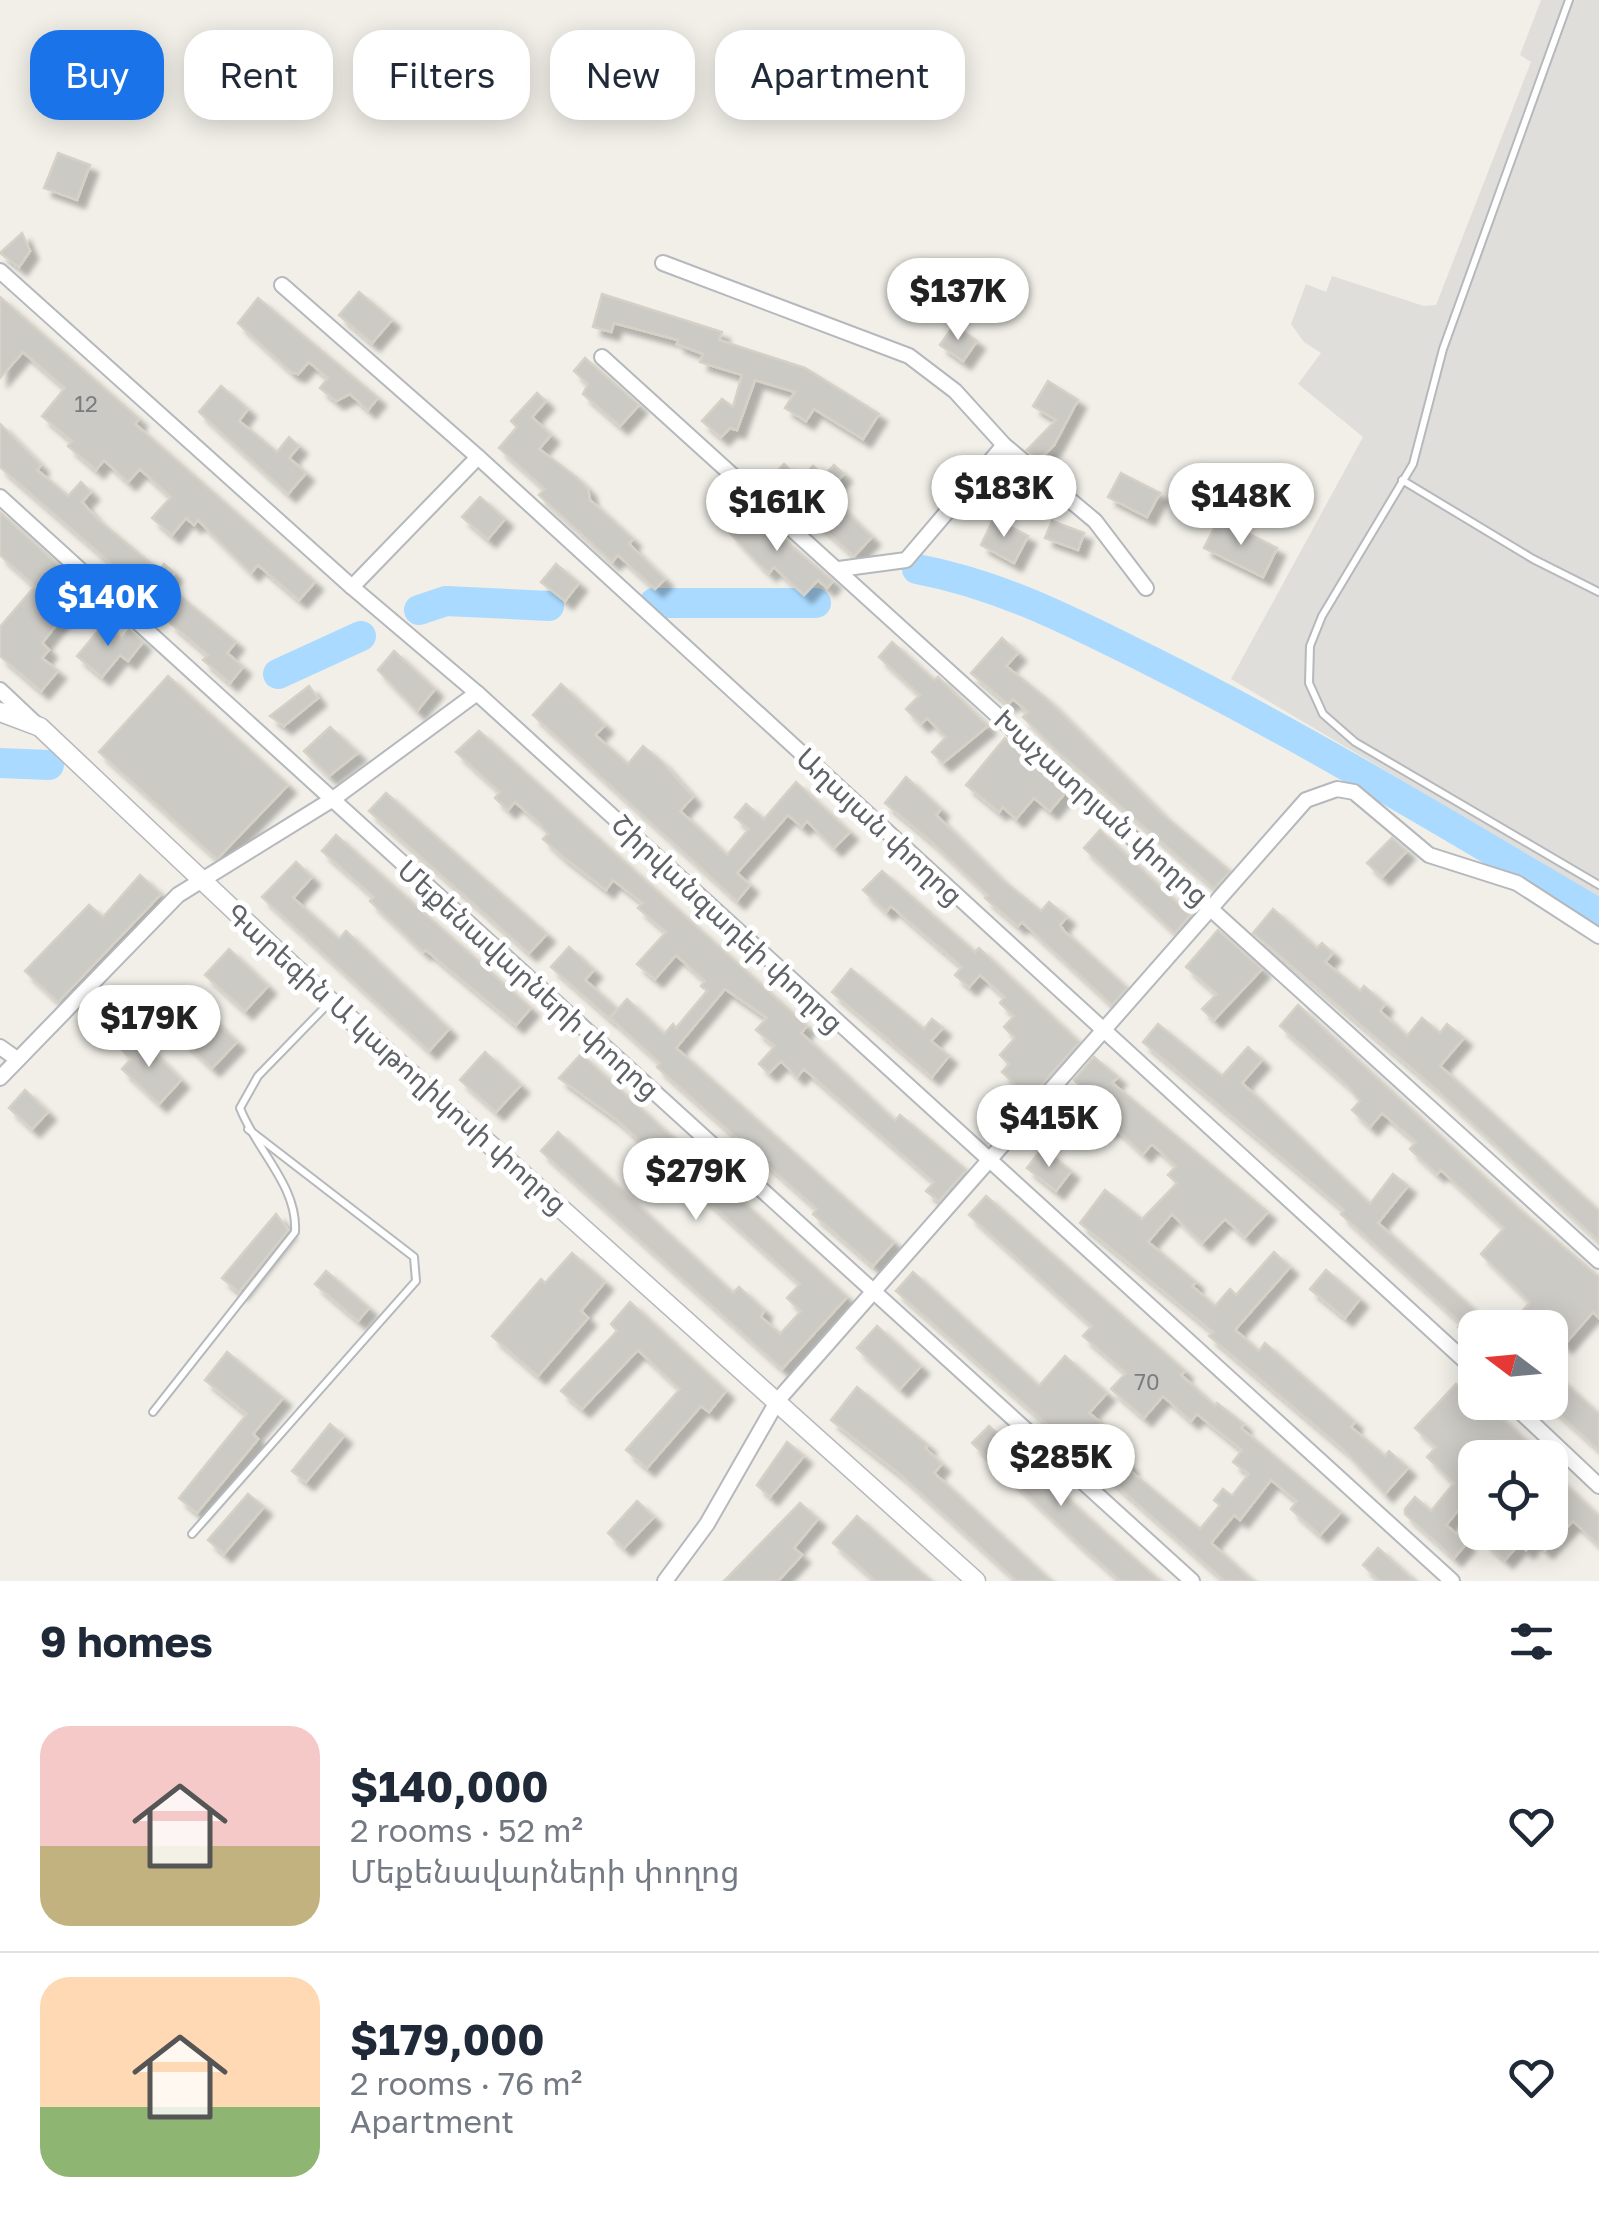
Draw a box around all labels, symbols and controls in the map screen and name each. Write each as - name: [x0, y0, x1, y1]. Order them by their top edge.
- chip: Buy: [30, 30, 164, 120]
- chip: Rent: [184, 30, 333, 120]
- chip: Filters: [353, 30, 530, 120]
- chip: New: [550, 30, 695, 120]
- chip: Apartment: [715, 30, 965, 120]
- pin: $137K: [888, 258, 1028, 343]
- text: $137K: [909, 271, 1007, 309]
- house number: 12: [74, 390, 98, 417]
- pin: $183K: [934, 455, 1074, 540]
- pin: $148K: [1171, 463, 1311, 548]
- text: $183K: [953, 468, 1055, 506]
- pin: $161K: [707, 469, 847, 554]
- text: $148K: [1190, 476, 1292, 514]
- text: $161K: [728, 482, 826, 520]
- pin: $140K: [38, 564, 178, 649]
- text: $140K: [57, 577, 159, 615]
- street label: Խաչատրյան փողոց: [987, 702, 1216, 913]
- street label: Աղայան փողոց: [789, 741, 970, 912]
- street label: Շիրվանզադեի փողոց: [605, 807, 851, 1040]
- street label: Մեքենավարների փողոց: [391, 853, 667, 1106]
- street label: Գարեգին Ա կաթողիկոսի փողոց: [219, 896, 574, 1221]
- pin: $179K: [79, 985, 219, 1070]
- text: $179K: [100, 998, 198, 1036]
- pin: $415K: [979, 1085, 1119, 1170]
- text: $415K: [999, 1098, 1099, 1136]
- pin: $279K: [626, 1138, 766, 1223]
- text: $279K: [645, 1151, 747, 1189]
- north arrow: [1458, 1310, 1568, 1420]
- map controls: [1458, 1310, 1568, 1550]
- house number: 70: [1134, 1368, 1160, 1395]
- pin: $285K: [991, 1424, 1131, 1509]
- text: $285K: [1009, 1437, 1113, 1475]
- button: locate: [1458, 1440, 1568, 1550]
- icon: filters: [1504, 1614, 1559, 1669]
- text: 9 homes: [40, 1616, 213, 1666]
- text: $140,000: [350, 1761, 549, 1811]
- icon: home: [120, 1766, 240, 1886]
- icon: heart: [1504, 1799, 1559, 1854]
- text: 2 rooms · 52 m²: [350, 1811, 583, 1849]
- text: Մեքենավարների փողոց: [350, 1852, 739, 1890]
- text: $179,000: [350, 2014, 545, 2064]
- icon: home: [120, 2017, 240, 2137]
- icon: heart: [1504, 2050, 1559, 2105]
- text: 2 rooms · 76 m²: [350, 2064, 582, 2102]
- text: Apartment: [350, 2102, 514, 2140]

